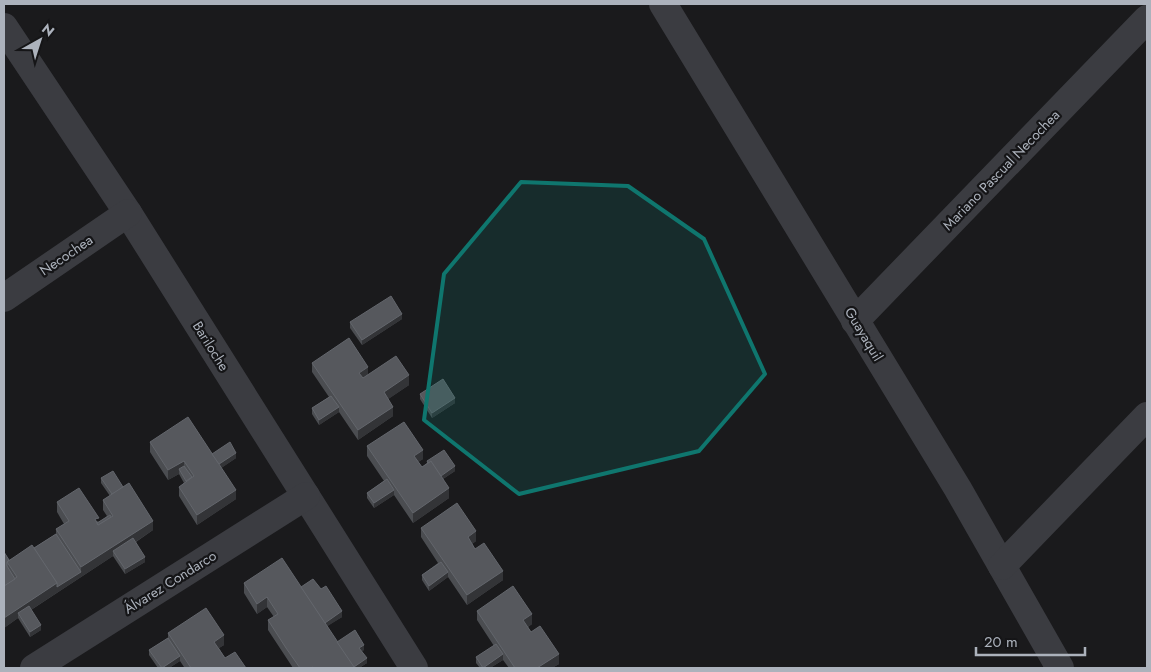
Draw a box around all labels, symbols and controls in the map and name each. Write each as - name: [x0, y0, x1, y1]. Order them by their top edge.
- north arrow: [15, 15, 65, 65]
- text: N: [38, 19, 59, 41]
- street label: Mariano Pascual Necochea: [938, 105, 1064, 235]
- street label: Necochea: [35, 230, 97, 280]
- street label: Guayaquil: [840, 303, 888, 365]
- street label: Bariloche: [188, 317, 234, 375]
- street label: Álvarez Condarco: [120, 545, 220, 619]
- scale bar: [976, 624, 1085, 656]
- text: 20 m: [984, 631, 1018, 653]

